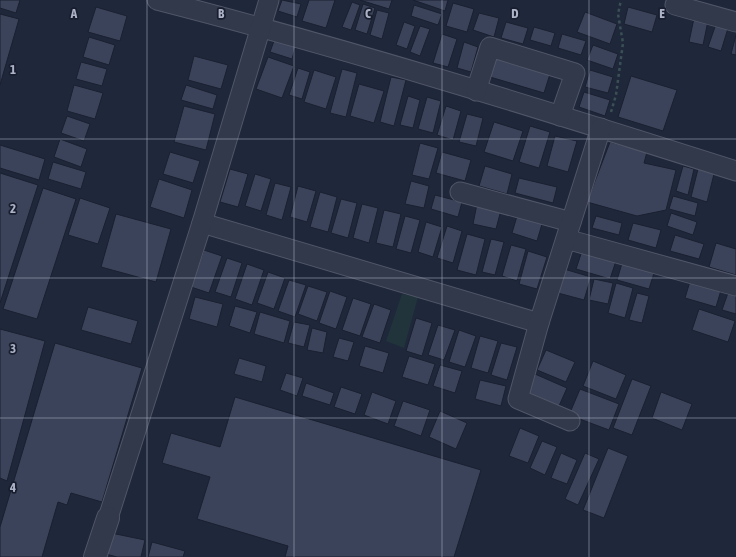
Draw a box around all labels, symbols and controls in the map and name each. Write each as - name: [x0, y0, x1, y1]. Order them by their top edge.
- text: A: [70, 6, 78, 21]
- text: B: [218, 6, 225, 21]
- text: C: [365, 6, 371, 21]
- text: D: [511, 6, 519, 21]
- text: E: [659, 6, 665, 21]
- text: 1: [10, 62, 16, 77]
- text: 2: [10, 201, 16, 216]
- text: 3: [10, 341, 16, 356]
- text: 4: [9, 480, 16, 495]

